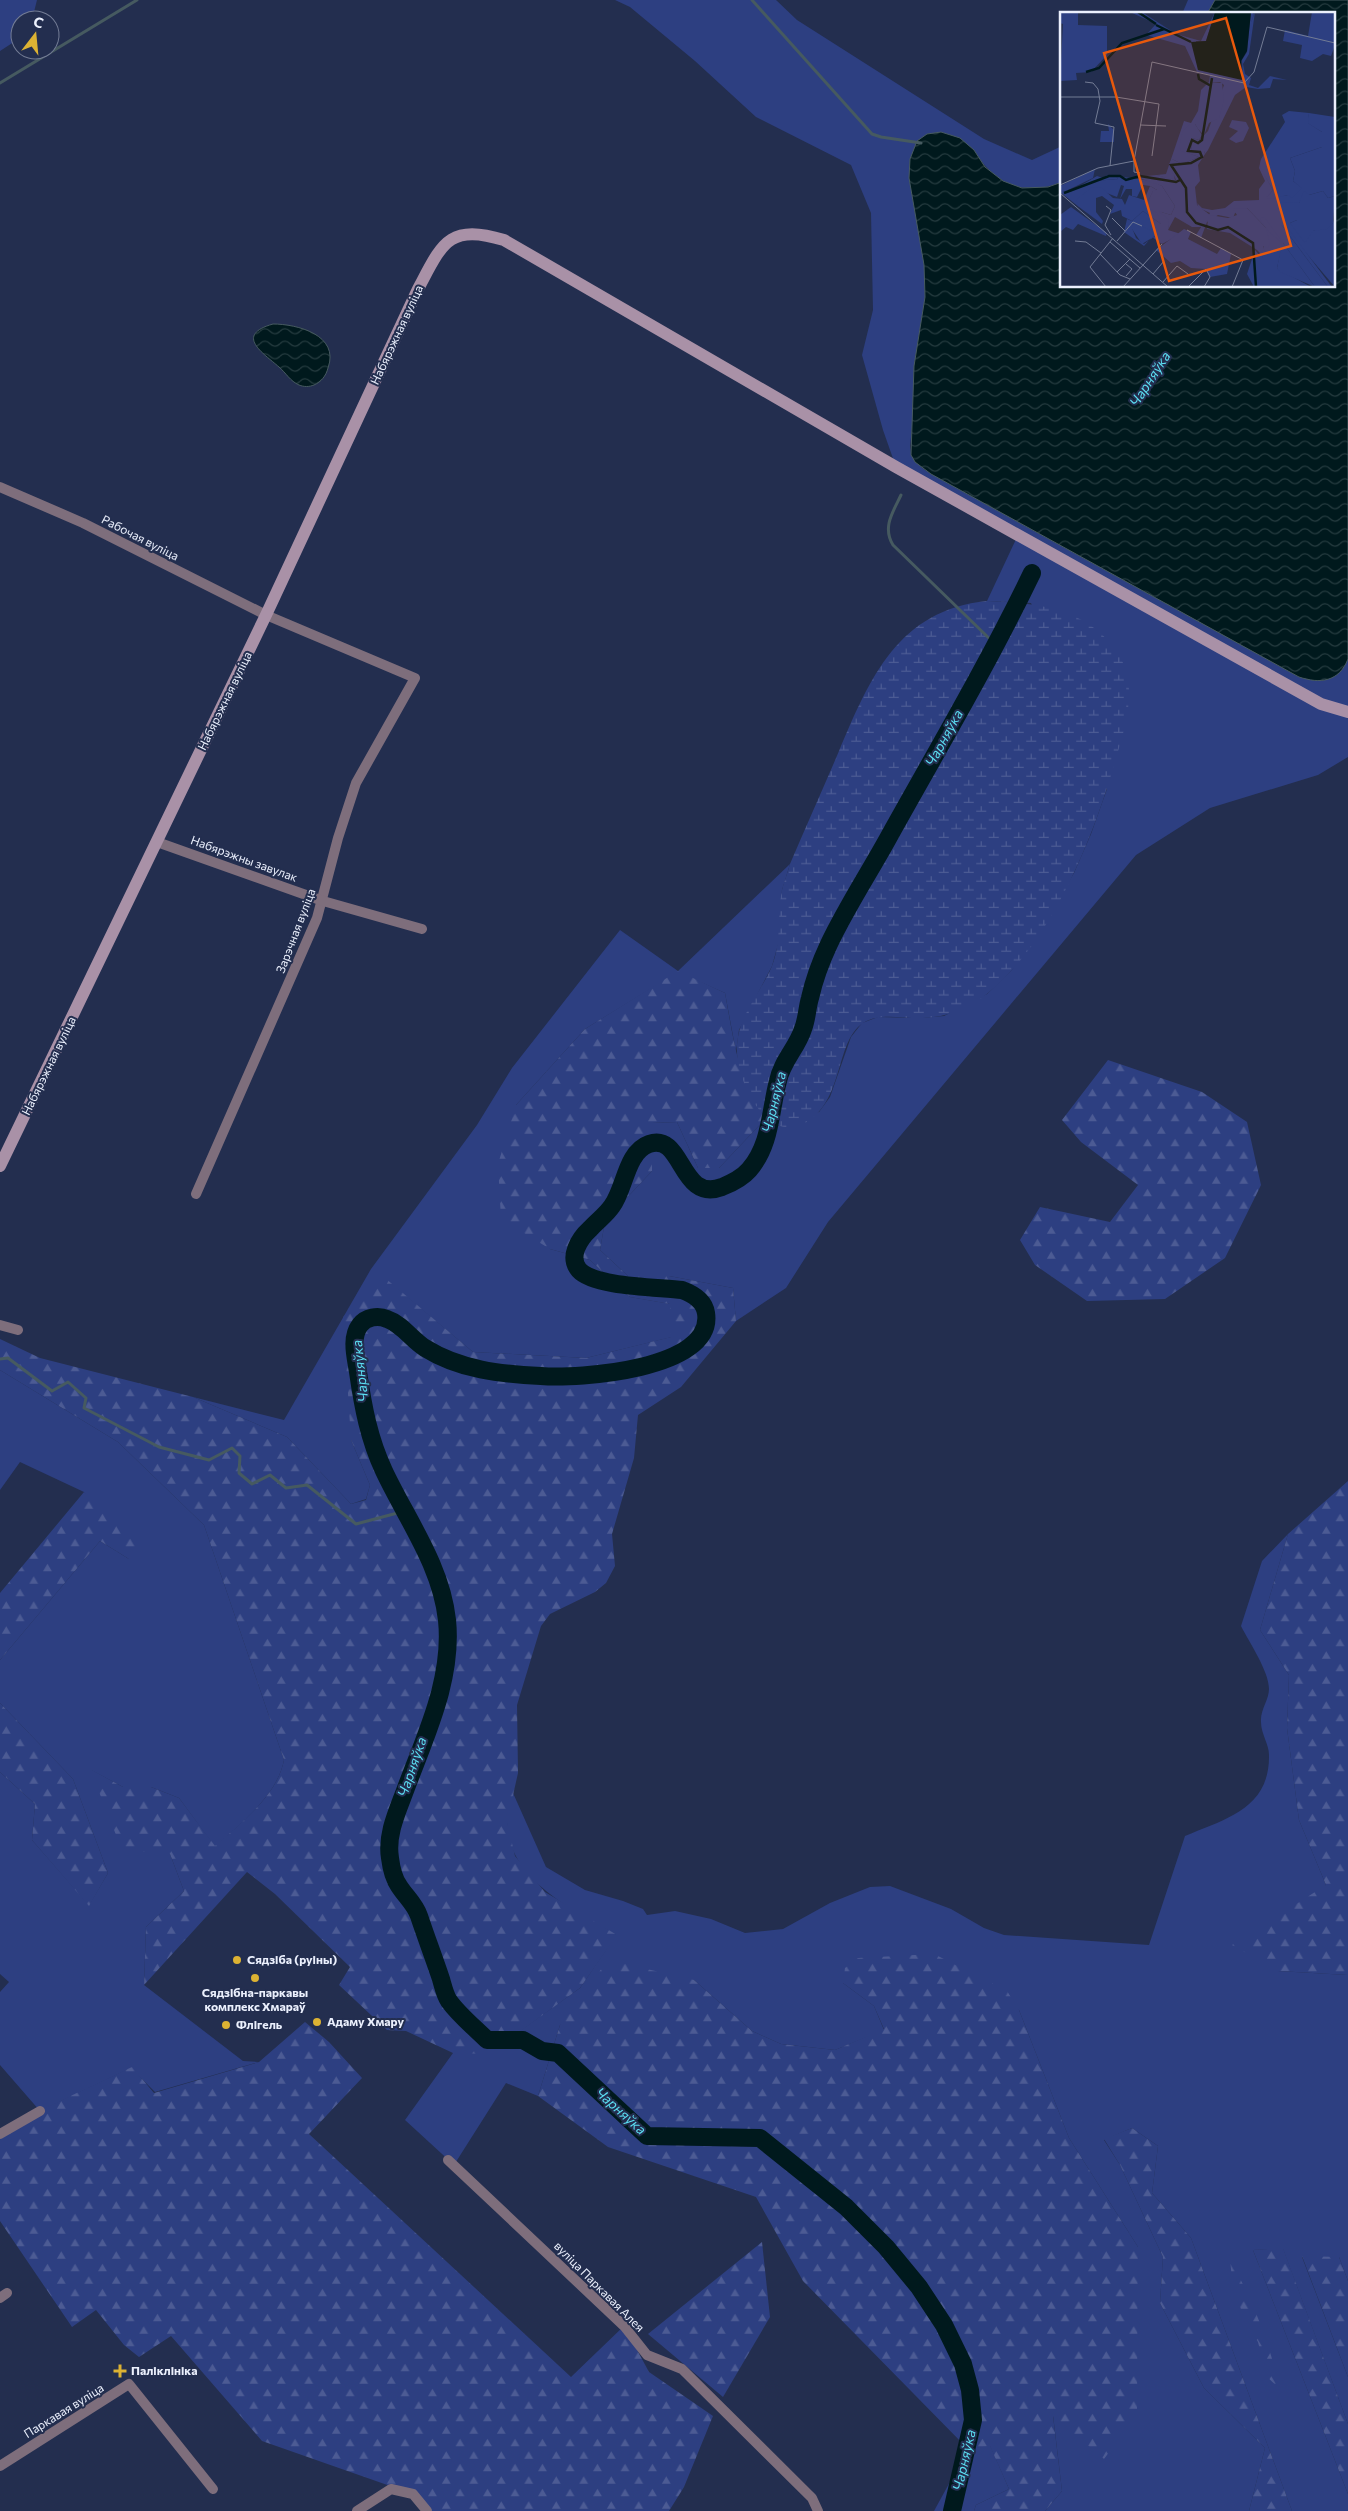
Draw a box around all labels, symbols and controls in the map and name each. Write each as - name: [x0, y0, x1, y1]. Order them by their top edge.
- north arrow: [10, 10, 60, 60]
- inset map: [1060, 12, 1336, 288]
- text: С: [32, 13, 46, 32]
- street label: Набярэжная вуліца: [367, 283, 425, 387]
- water label: Чарняўка: [1126, 348, 1174, 409]
- street label: Рабочая вуліца: [100, 512, 181, 563]
- street label: Набярэжная вуліца: [194, 649, 254, 752]
- water label: Чарняўка: [921, 706, 966, 769]
- street label: Набярэжны завулак: [189, 832, 300, 884]
- street label: Зарэчная вуліца: [272, 886, 318, 975]
- street label: Набярэжная вуліца: [18, 1014, 78, 1117]
- water label: Чарняўка: [758, 1070, 789, 1134]
- water label: Чарняўка: [348, 1339, 371, 1403]
- water label: Чарняўка: [393, 1735, 430, 1799]
- place label: Сядзіба (руіны): [247, 1952, 337, 1966]
- marker: Сядзіба (руіны): [231, 1954, 243, 1966]
- marker: Сядзібна-паркавы комплекс Хмараў: [249, 1972, 261, 1984]
- place label: Сядзібна-паркавы комплекс Хмараў: [202, 1985, 308, 2013]
- place label: Адаму Хмару: [327, 2014, 404, 2028]
- marker: Адаму Хмару: [311, 2016, 323, 2028]
- place label: Флігель: [236, 2017, 283, 2031]
- marker: Флігель: [220, 2019, 232, 2031]
- water label: Чарняўка: [593, 2084, 650, 2138]
- street label: вуліца Паркавая Алея: [552, 2238, 648, 2334]
- place label: Паліклініка: [131, 2363, 197, 2377]
- marker: Паліклініка: [113, 2364, 127, 2378]
- street label: Паркавая вуліца: [21, 2380, 106, 2440]
- water label: Чарняўка: [948, 2428, 979, 2492]

